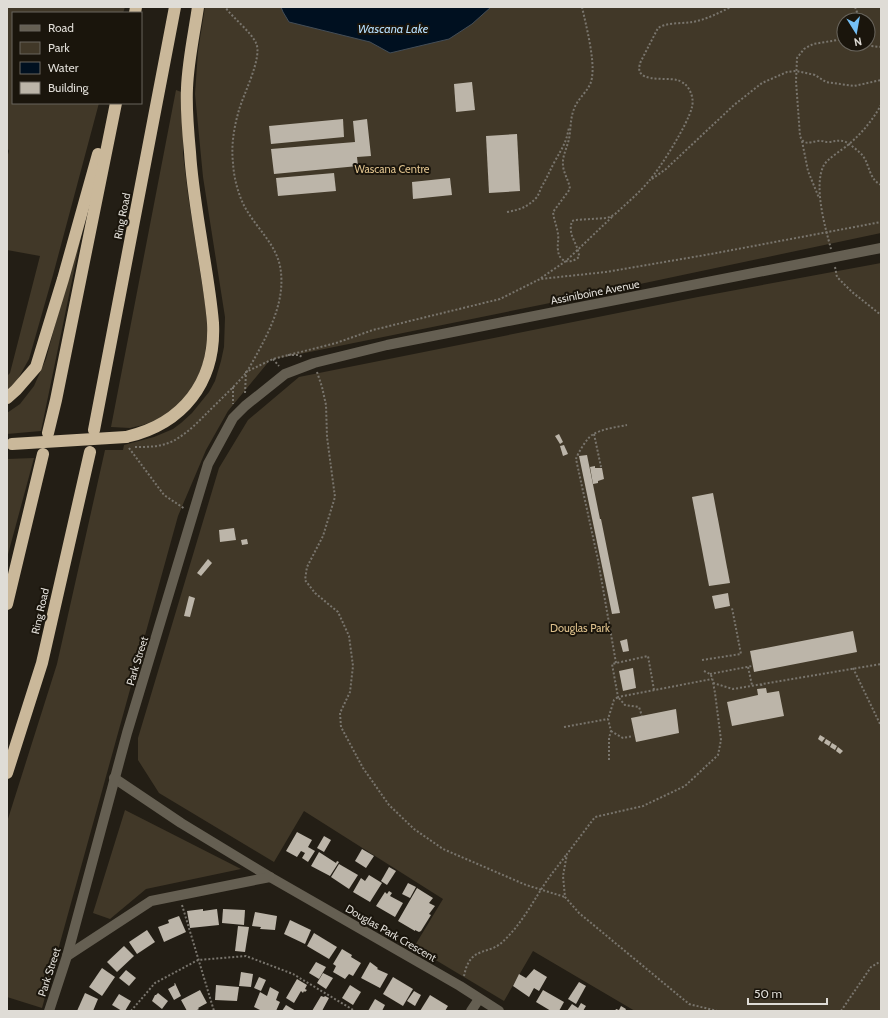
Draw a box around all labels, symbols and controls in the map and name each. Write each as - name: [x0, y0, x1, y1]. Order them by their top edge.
- legend: [12, 12, 142, 104]
- north arrow: [836, 12, 876, 52]
- text: Road: [48, 20, 74, 35]
- water label: Wascana Lake: [358, 21, 429, 36]
- text: N: [853, 34, 863, 49]
- text: Park: [48, 40, 70, 55]
- text: Water: [48, 60, 79, 75]
- text: Building: [48, 80, 90, 95]
- park label: Wascana Centre: [355, 162, 430, 176]
- street label: Ring Road: [111, 192, 133, 240]
- street label: Assiniboine Avenue: [549, 276, 641, 307]
- street label: Ring Road: [28, 587, 52, 635]
- park label: Douglas Park: [550, 621, 610, 635]
- street label: Park Street: [123, 634, 151, 687]
- street label: Douglas Park Crescent: [343, 901, 439, 965]
- street label: Park Street: [35, 946, 64, 998]
- scale bar: [748, 980, 827, 1006]
- text: 50 m: [754, 986, 782, 1001]

